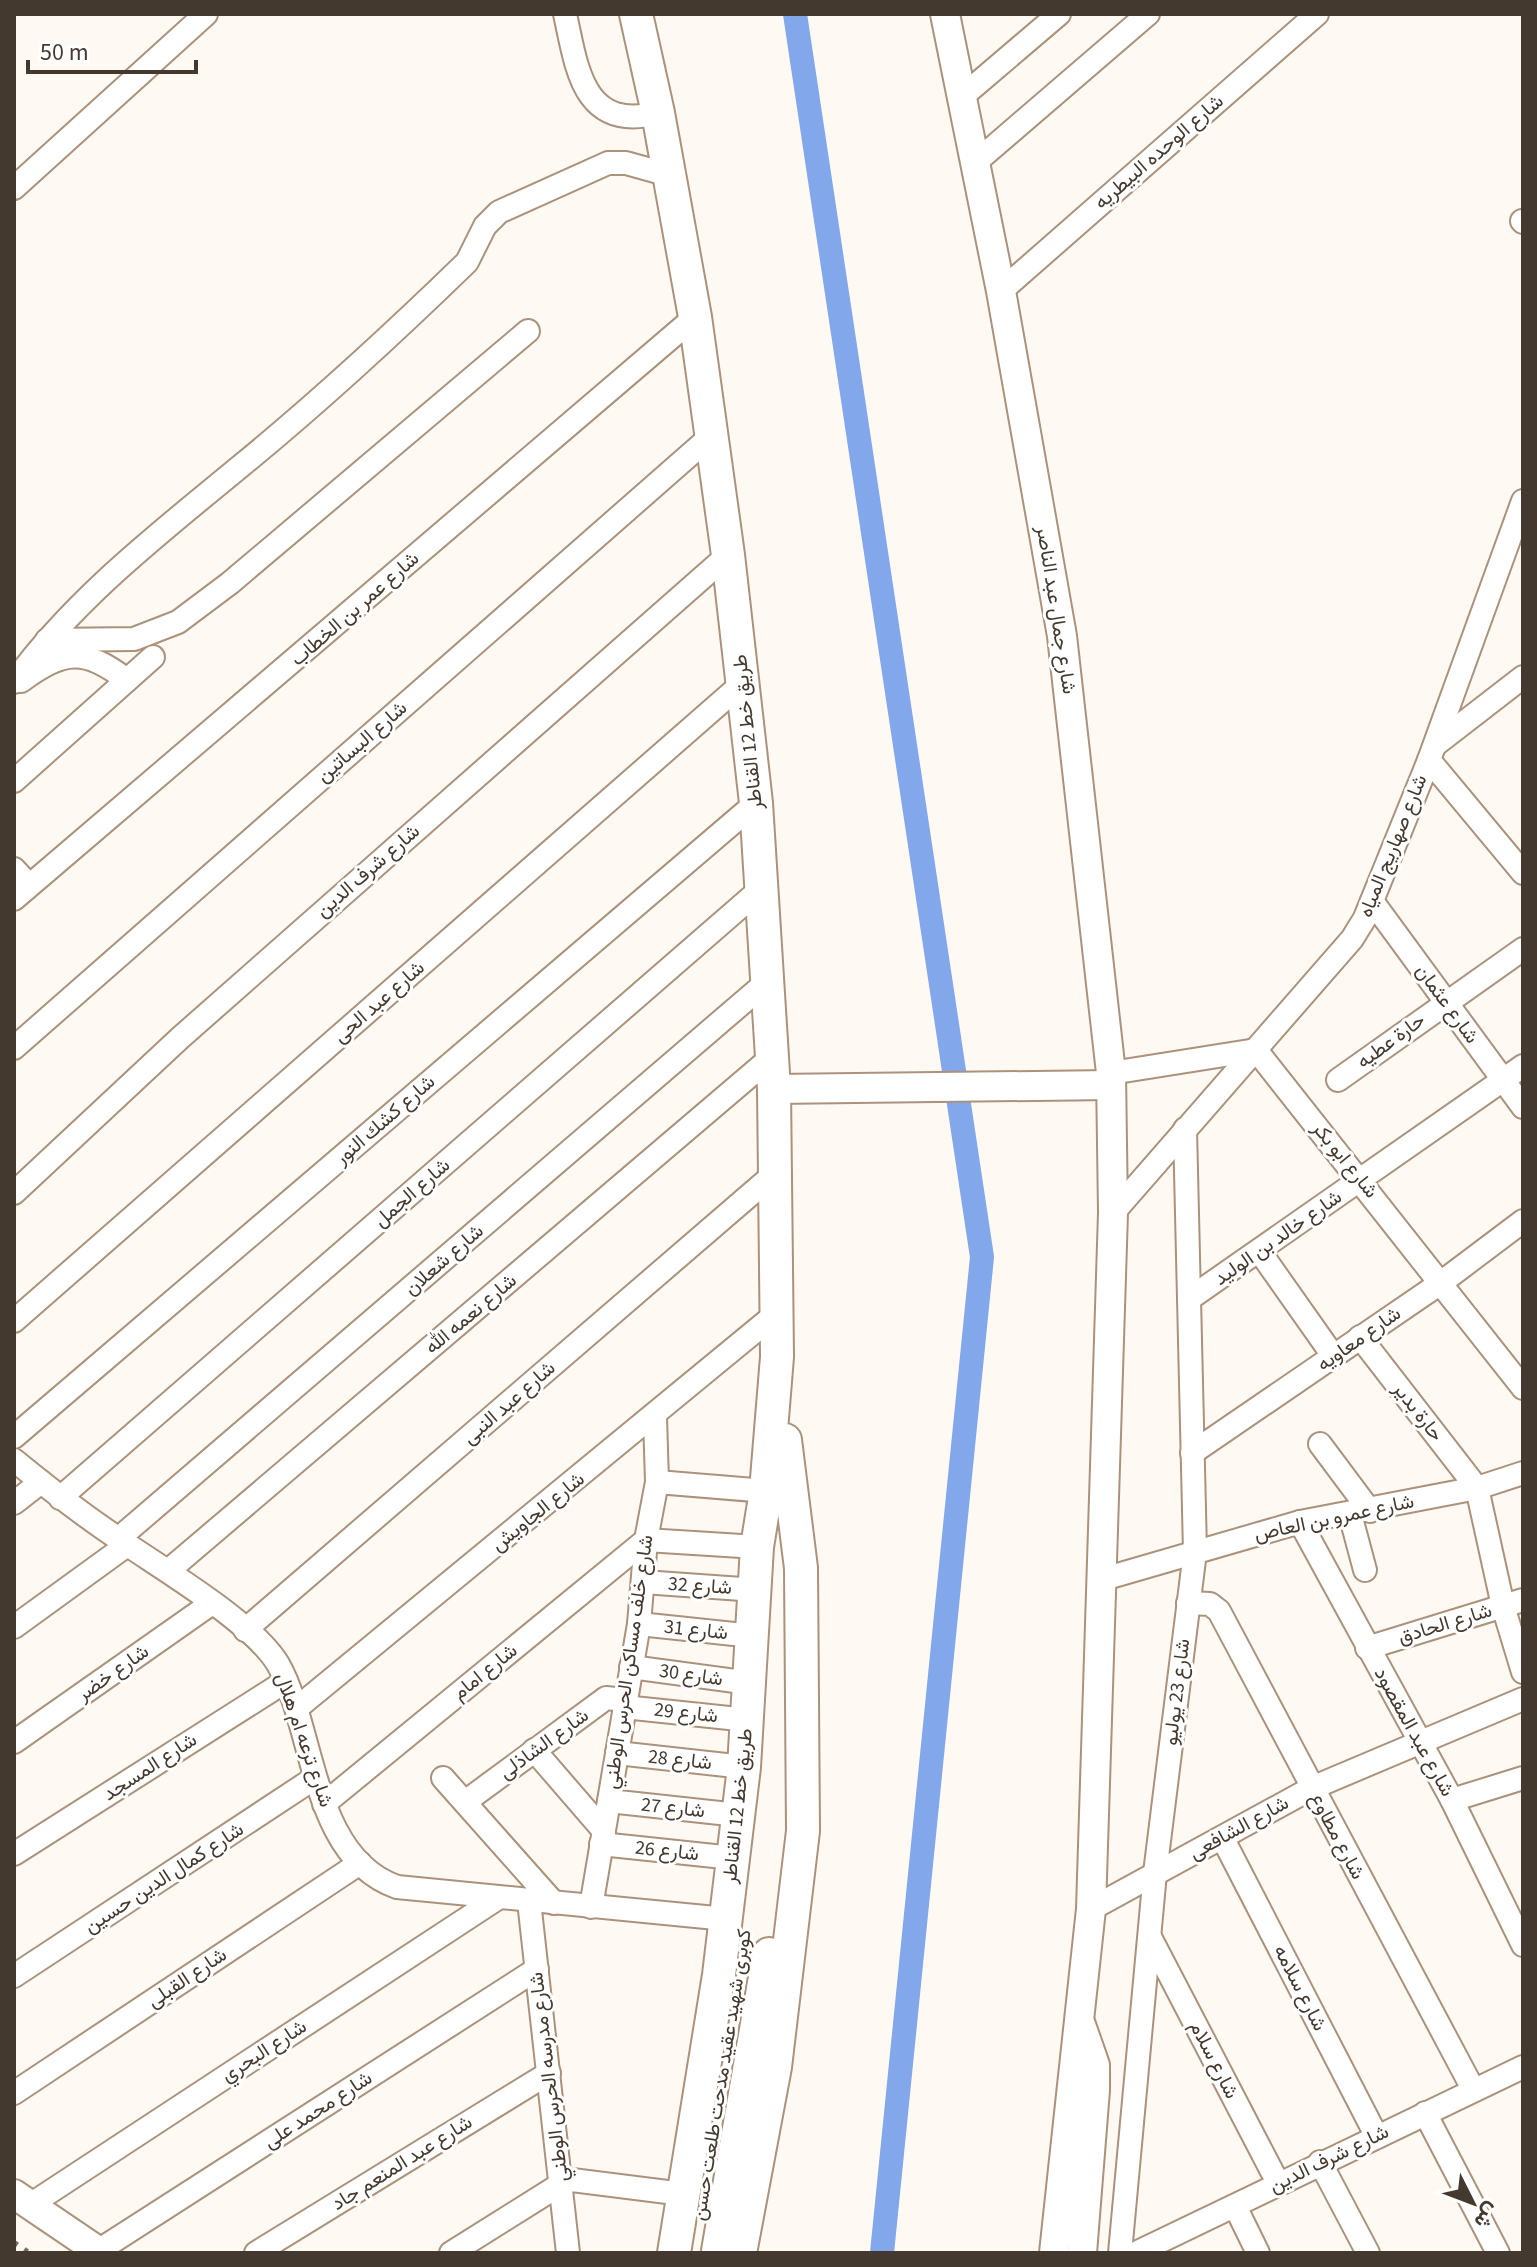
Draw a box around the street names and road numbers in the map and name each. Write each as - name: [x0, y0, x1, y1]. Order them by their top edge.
- street label: شارع الوحده البيطريه: [1088, 88, 1230, 216]
- street label: شارع جمال عبد الناصر: [1029, 523, 1083, 696]
- street label: شارع عمر بن الخطاب: [285, 545, 425, 673]
- street label: طريق خط 12 القناطر: [726, 653, 770, 812]
- street label: شارع البساتين: [310, 695, 414, 789]
- street label: شارع صهاريج المياه: [1352, 770, 1434, 922]
- street label: شارع شرف الدين: [310, 818, 426, 924]
- street label: شارع عبد الحى: [327, 954, 431, 1050]
- street label: شارع عثمان: [1409, 959, 1485, 1049]
- street label: حارة عطيه: [1351, 1007, 1431, 1075]
- street label: شارع كشك النور: [328, 1068, 441, 1172]
- street label: شارع ابو بكر: [1305, 1115, 1385, 1204]
- street label: شارع الجمل: [368, 1152, 456, 1234]
- street label: شارع خالد بن الوليد: [1208, 1183, 1348, 1293]
- street label: شارع شعلان: [398, 1218, 490, 1302]
- street label: شارع نعمه الله: [419, 1267, 523, 1361]
- street label: شارع معاويه: [1311, 1300, 1407, 1378]
- street label: شارع عبد النبى: [456, 1355, 562, 1451]
- street label: حارة بدير: [1385, 1376, 1450, 1448]
- street label: شارع الجاويش: [485, 1465, 591, 1559]
- street label: شارع عمرو بن العاص: [1251, 1487, 1417, 1549]
- street label: شارع خلف مساكن الحرس الوطني: [597, 1533, 663, 1791]
- street label: شارع 32: [667, 1570, 733, 1602]
- street label: شارع الحادق: [1395, 1596, 1495, 1652]
- street label: شارع 31: [663, 1613, 729, 1647]
- street label: شارع امام: [446, 1637, 524, 1707]
- street label: شارع 23 يوليو: [1157, 1637, 1197, 1747]
- street label: شارع خضر: [70, 1638, 155, 1709]
- street label: شارع 30: [657, 1657, 725, 1693]
- street label: شارع عبد المقصود: [1367, 1662, 1461, 1802]
- street label: شارع ترعه ام هلال: [268, 1669, 340, 1811]
- street label: شارع 29: [653, 1696, 719, 1730]
- street label: شارع الشاذلى: [493, 1702, 595, 1786]
- street label: شارع المسجد: [97, 1726, 203, 1808]
- street label: طريق خط 12 القناطر: [716, 1727, 760, 1886]
- street label: شارع 28: [647, 1743, 713, 1777]
- street label: شارع مطاوع: [1302, 1788, 1372, 1884]
- street label: شارع الشافعى: [1184, 1789, 1294, 1867]
- street label: شارع 27: [640, 1791, 706, 1825]
- street label: شارع كمال الدين حسين: [79, 1816, 249, 1940]
- street label: شارع 26: [634, 1834, 700, 1868]
- street label: كوبرى شهيد عقيد مدحت طلعت حسن: [685, 1927, 759, 2223]
- street label: شارع سلامه: [1266, 1940, 1334, 2036]
- street label: شارع القبلى: [142, 1941, 232, 2015]
- street label: شارع مدرسه الحرس الوطني: [522, 1970, 578, 2183]
- street label: شارع البحري: [216, 2013, 313, 2091]
- street label: شارع سلام: [1182, 2016, 1246, 2104]
- street label: شارع محمد على: [258, 2064, 378, 2156]
- street label: شارع عبد المنعم جاد: [326, 2108, 478, 2218]
- street label: شارع شرف الدين: [1264, 2118, 1394, 2200]

